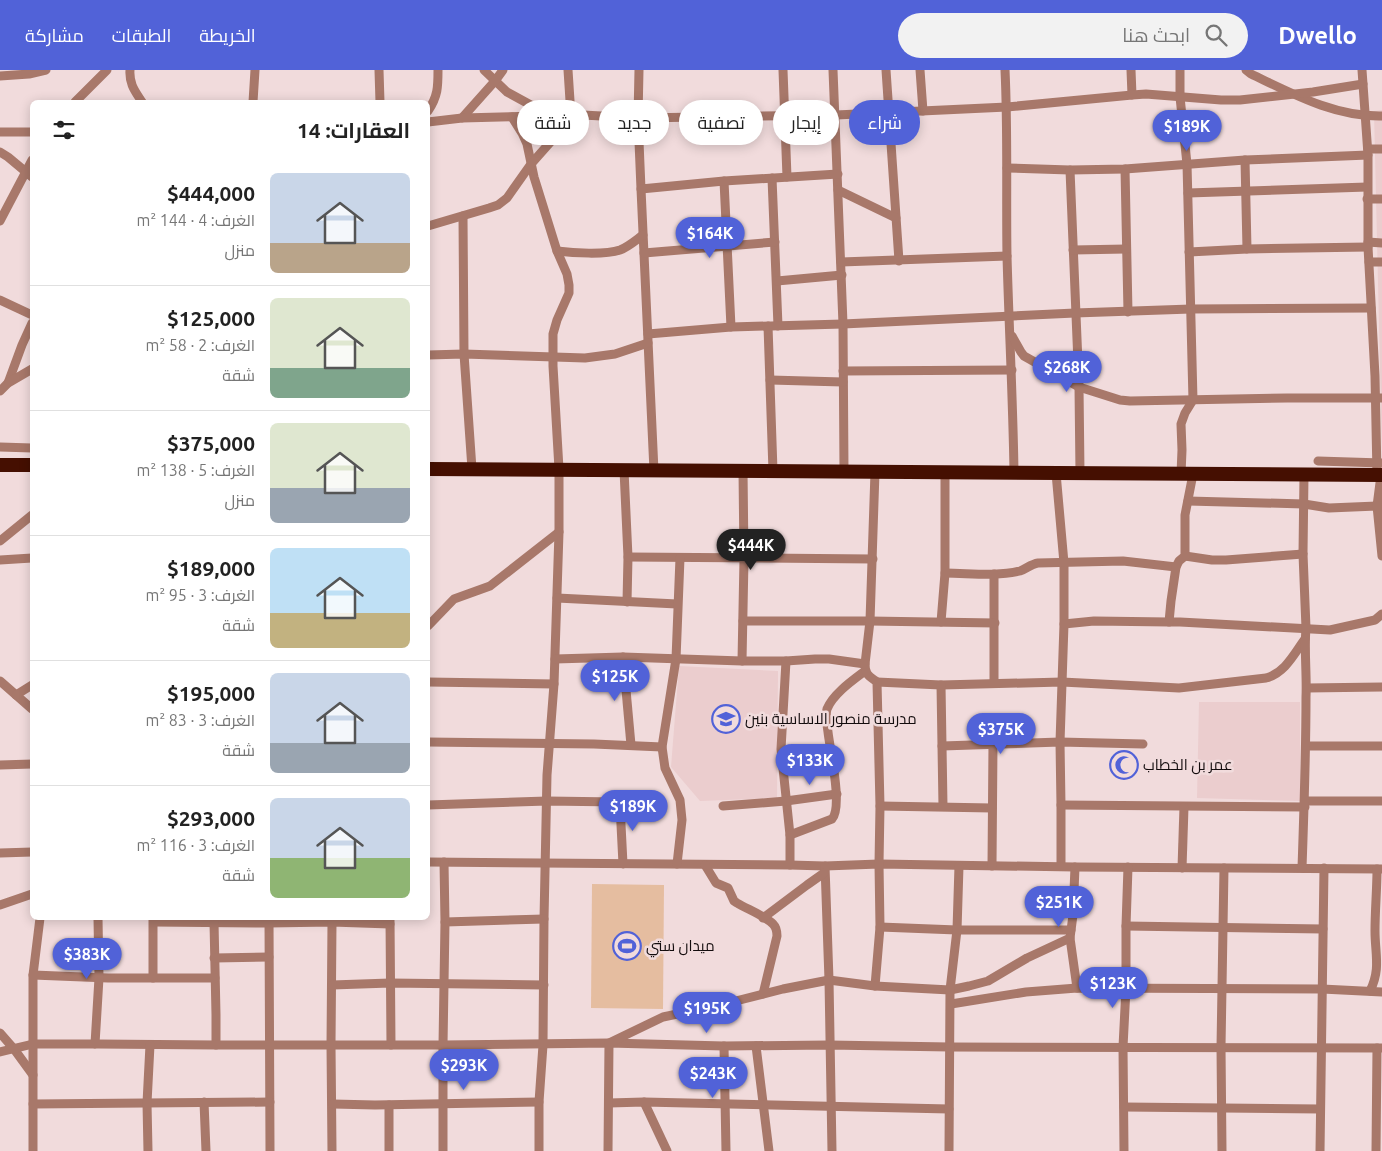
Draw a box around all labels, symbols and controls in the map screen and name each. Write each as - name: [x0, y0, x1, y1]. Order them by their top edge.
- search box: [898, 13, 1248, 58]
- icon: search: [1202, 21, 1230, 49]
- text: Dwello: [1278, 22, 1357, 49]
- text: ابحث هنا: [1122, 24, 1190, 46]
- text: مشاركة: [25, 25, 84, 45]
- text: الطبقات: [112, 25, 171, 45]
- text: الخريطة: [199, 25, 256, 45]
- chip: شقة: [517, 100, 589, 145]
- chip: جديد: [599, 100, 669, 145]
- chip: تصفية: [679, 100, 763, 145]
- chip: إيجار: [773, 100, 839, 145]
- chip: شراء: [849, 100, 920, 145]
- pin: $189K: [1152, 109, 1222, 152]
- icon: filters: [50, 116, 78, 144]
- text: $189K: [1164, 117, 1210, 135]
- text: العقارات: 14: [297, 118, 410, 142]
- text: $444,000: [167, 181, 255, 205]
- icon: home: [310, 193, 370, 253]
- text: الغرف: 4 · 144 m²: [137, 211, 255, 229]
- pin: $164K: [675, 216, 745, 259]
- text: $164K: [687, 224, 733, 242]
- text: منزل: [225, 241, 255, 259]
- text: $125,000: [167, 306, 255, 330]
- icon: home: [310, 318, 370, 378]
- text: الغرف: 2 · 58 m²: [146, 336, 255, 354]
- pin: $268K: [1032, 350, 1102, 393]
- text: $268K: [1044, 358, 1090, 376]
- text: شقة: [222, 366, 255, 384]
- text: $375,000: [167, 431, 255, 455]
- icon: home: [310, 443, 370, 503]
- text: الغرف: 5 · 138 m²: [137, 461, 255, 479]
- text: منزل: [225, 491, 255, 509]
- pin: $444K: [716, 528, 786, 571]
- text: $444K: [728, 536, 774, 554]
- text: $189,000: [167, 556, 255, 580]
- icon: home: [310, 568, 370, 628]
- text: الغرف: 3 · 95 m²: [146, 586, 255, 604]
- text: شقة: [222, 616, 255, 634]
- pin: $125K: [580, 660, 650, 702]
- text: $125K: [592, 667, 638, 685]
- text: $195,000: [167, 681, 255, 705]
- icon: home: [310, 693, 370, 753]
- school or university icon: مدرسة منصور الاساسية بنين: [711, 704, 741, 734]
- place label: مدرسة منصور الاساسية بنين: [745, 710, 917, 729]
- text: الغرف: 3 · 83 m²: [146, 711, 255, 729]
- pin: $375K: [966, 712, 1036, 755]
- text: $375K: [978, 720, 1024, 738]
- text: شقة: [222, 741, 255, 759]
- pin: $133K: [775, 744, 845, 786]
- mosque icon: عمر بن الخطاب: [1109, 750, 1139, 780]
- text: $133K: [787, 751, 833, 769]
- place label: عمر بن الخطاب: [1143, 756, 1233, 775]
- pin: $189K: [598, 790, 668, 832]
- text: $189K: [610, 797, 656, 815]
- text: $293,000: [167, 806, 255, 830]
- icon: home: [310, 818, 370, 878]
- text: الغرف: 3 · 116 m²: [137, 836, 255, 854]
- text: شقة: [222, 866, 255, 884]
- pin: $251K: [1024, 886, 1094, 928]
- text: $251K: [1036, 893, 1082, 911]
- sports icon: ميدان ستي: [612, 931, 642, 961]
- place label: ميدان ستي: [646, 937, 715, 958]
- pin: $383K: [52, 938, 122, 980]
- text: $383K: [64, 945, 110, 963]
- pin: $123K: [1078, 966, 1148, 1009]
- text: $123K: [1090, 974, 1136, 992]
- pin: $195K: [672, 992, 742, 1034]
- text: $195K: [684, 999, 730, 1017]
- pin: $293K: [429, 1048, 499, 1091]
- text: $293K: [441, 1056, 487, 1074]
- pin: $243K: [678, 1056, 748, 1099]
- text: $243K: [690, 1064, 736, 1082]

